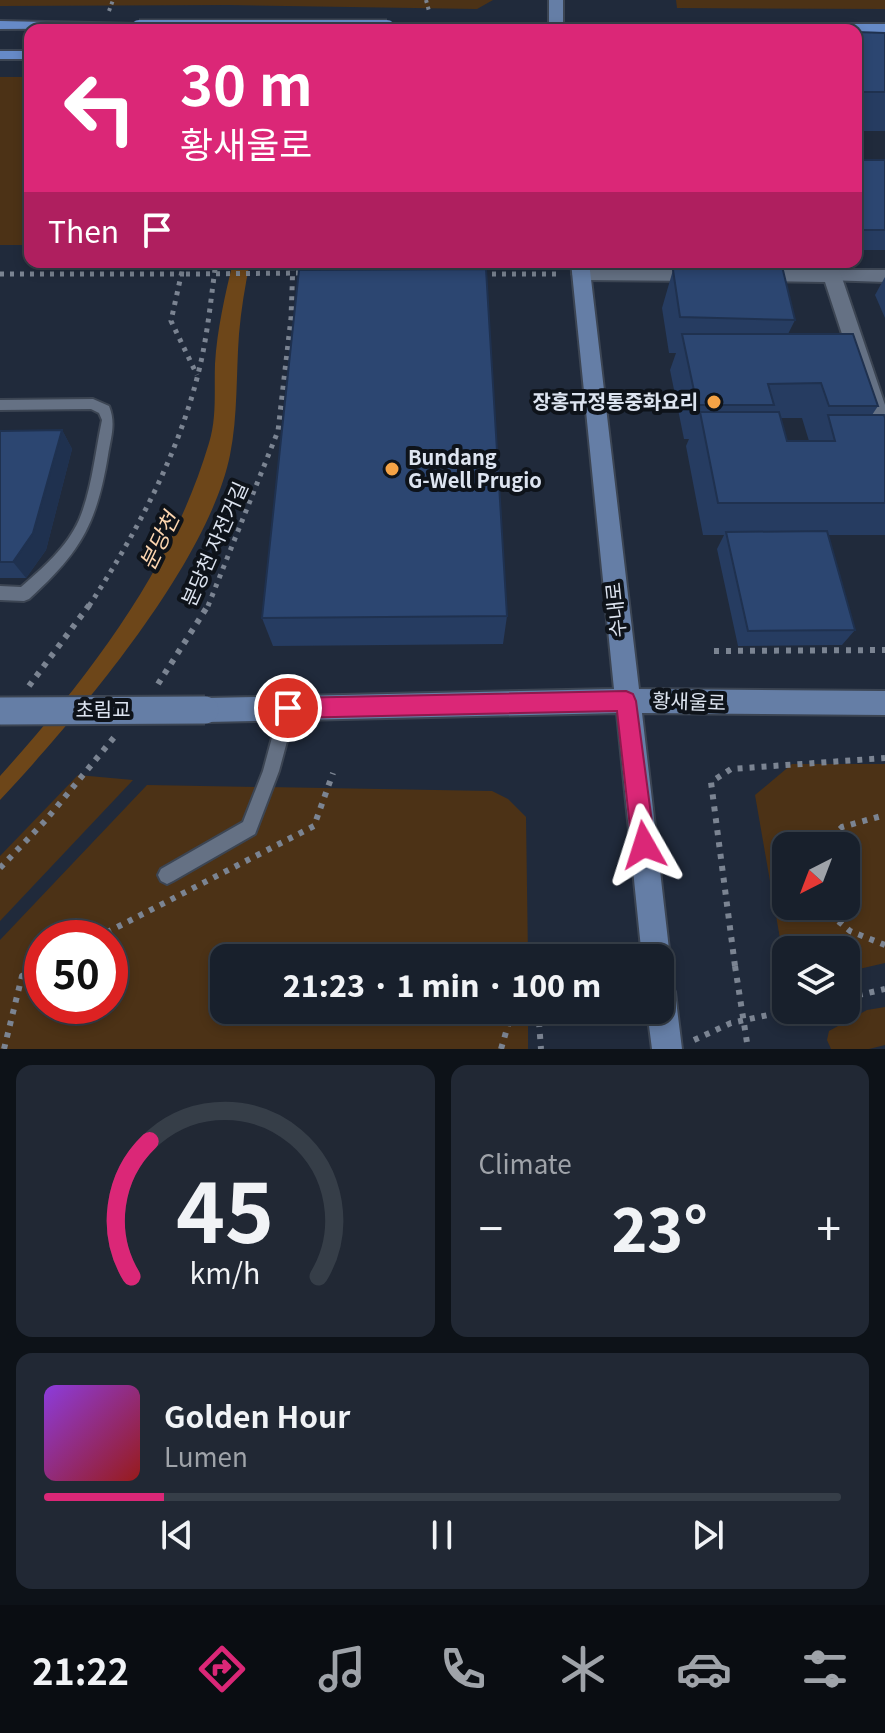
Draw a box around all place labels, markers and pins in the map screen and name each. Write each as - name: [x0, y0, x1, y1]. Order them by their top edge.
- place label: 장홍규정통중화요리: [532, 386, 698, 415]
- marker: 장홍규정통중화요리: [705, 393, 723, 411]
- place label: Bundang G-Well Prugio: [408, 442, 542, 494]
- marker: Bundang G-Well Prugio: [383, 460, 401, 478]
- pin: [254, 674, 322, 742]

